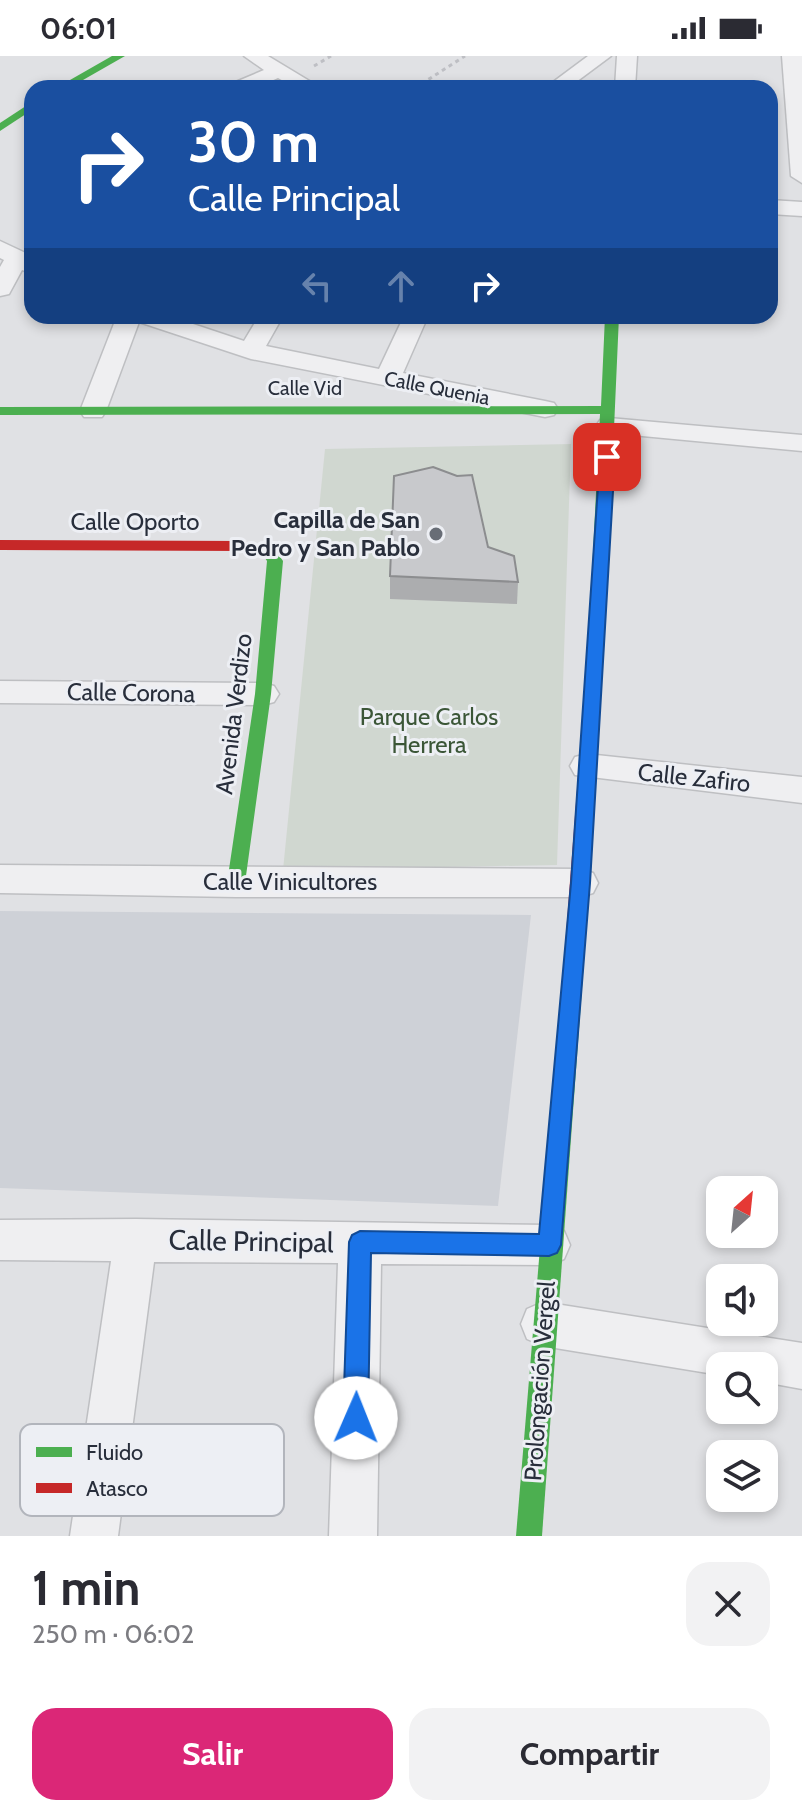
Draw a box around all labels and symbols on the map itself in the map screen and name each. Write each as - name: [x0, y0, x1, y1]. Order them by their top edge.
- street label: Calle Quenia: [382, 366, 492, 410]
- street label: Calle Vid: [268, 376, 342, 400]
- pin: [573, 423, 641, 491]
- place label: Capilla de San Pedro y San Pablo: [231, 505, 420, 562]
- street label: Calle Oporto: [71, 507, 199, 536]
- marker: Capilla de San Pedro y San Pablo: [427, 525, 445, 543]
- street label: Avenida Verdizo: [209, 632, 258, 796]
- street label: Calle Corona: [67, 677, 196, 708]
- park label: Parque Carlos Herrera: [360, 702, 498, 759]
- street label: Calle Zafiro: [636, 757, 752, 798]
- street label: Calle Vinicultores: [203, 867, 377, 896]
- north arrow: [706, 1176, 778, 1248]
- street label: Calle Principal: [168, 1223, 334, 1259]
- street label: Prolongación Vergel: [518, 1280, 561, 1482]
- position arrow: [314, 1376, 398, 1460]
- legend: [20, 1424, 284, 1516]
- text: Fluido: [86, 1439, 143, 1466]
- text: Atasco: [86, 1475, 148, 1502]

